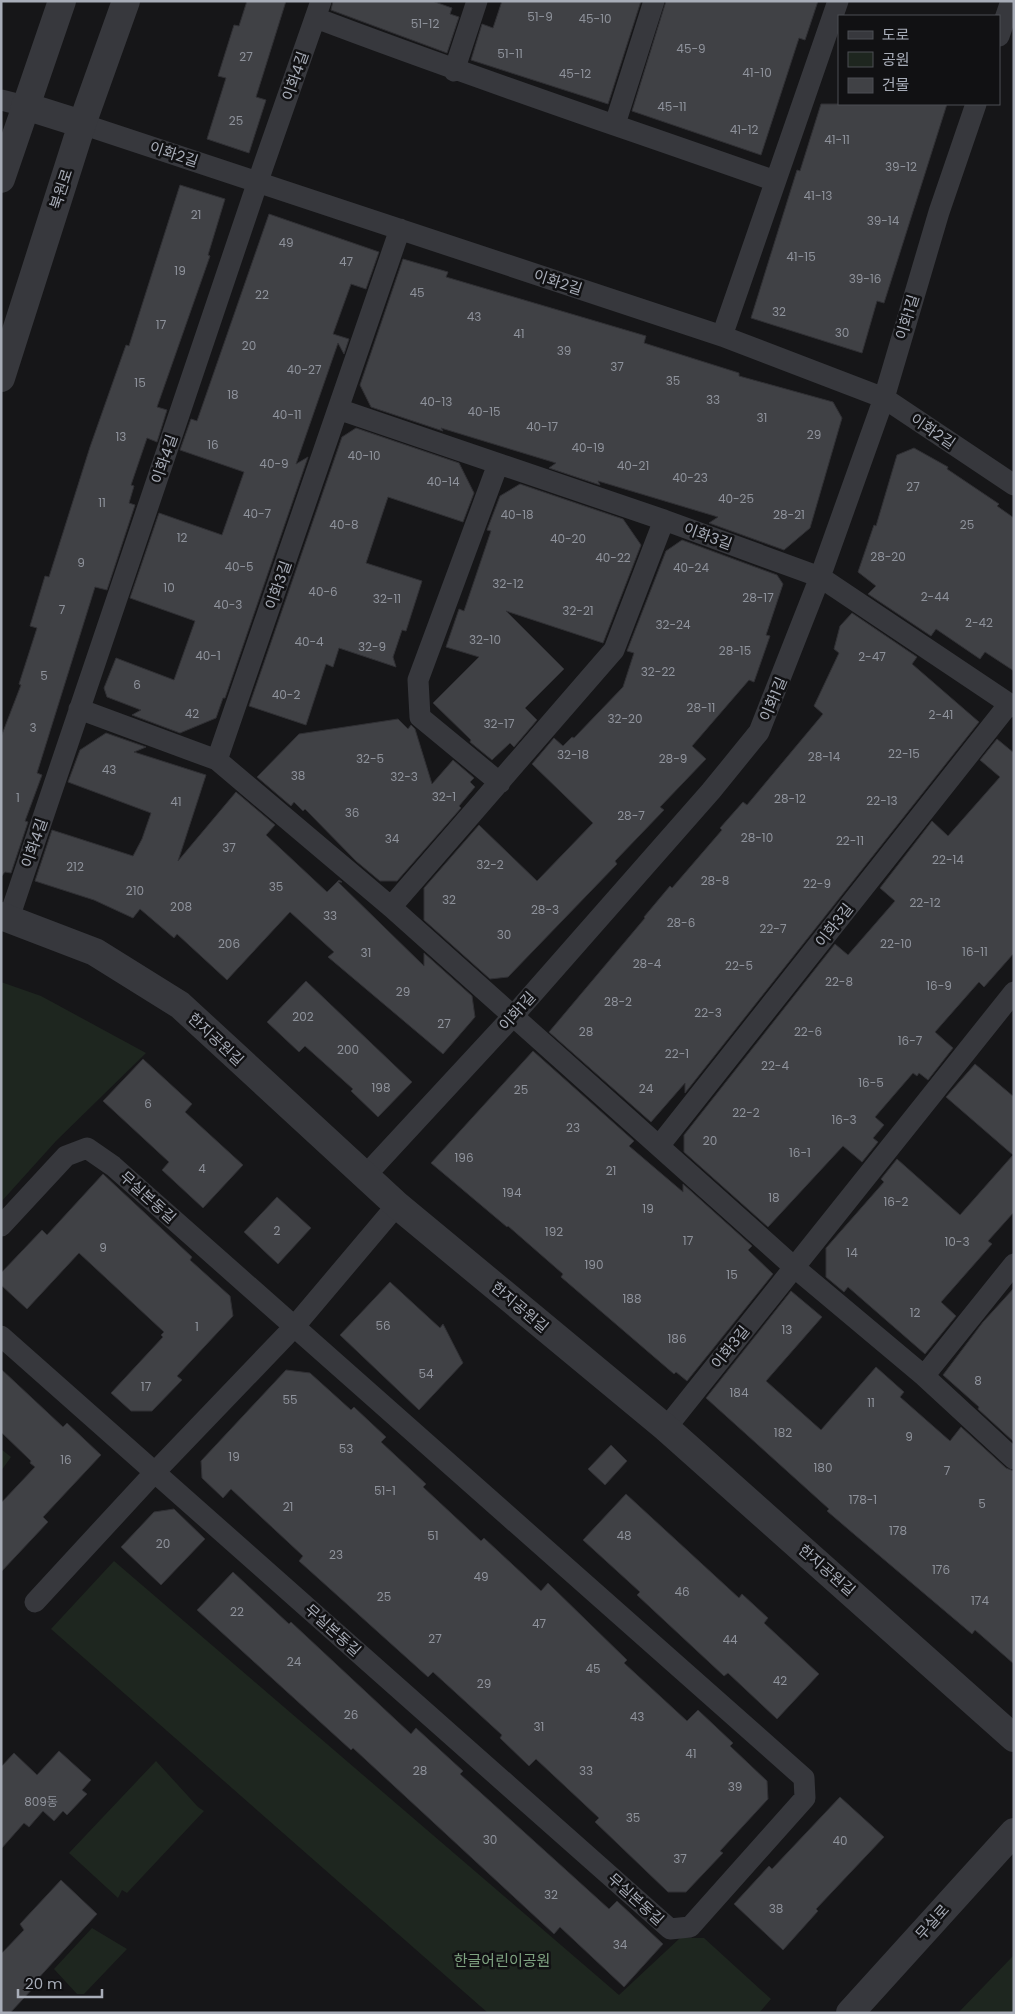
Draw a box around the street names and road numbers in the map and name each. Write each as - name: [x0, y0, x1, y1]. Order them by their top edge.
- street label: 이화4길: [277, 49, 313, 103]
- street label: 이화2길: [147, 136, 201, 172]
- street label: 북원로: [45, 166, 77, 212]
- street label: 이화2길: [531, 264, 585, 300]
- street label: 이화1길: [890, 292, 924, 342]
- street label: 이화2길: [906, 408, 960, 454]
- street label: 이화4길: [146, 432, 182, 486]
- street label: 이화3길: [681, 518, 735, 554]
- street label: 이화3길: [260, 558, 296, 612]
- street label: 이화1길: [754, 674, 792, 724]
- street label: 이화4길: [16, 816, 52, 870]
- street label: 이화3길: [810, 899, 858, 951]
- street label: 이화1길: [494, 987, 540, 1035]
- street label: 한지공원길: [184, 1008, 248, 1070]
- street label: 무실본동길: [115, 1166, 181, 1228]
- street label: 한지공원길: [487, 1277, 553, 1337]
- street label: 이화3길: [706, 1321, 754, 1373]
- street label: 한지공원길: [794, 1539, 860, 1601]
- street label: 무실본동길: [300, 1599, 366, 1661]
- street label: 무실본동길: [603, 1868, 669, 1930]
- street label: 무실로: [910, 1900, 954, 1944]

